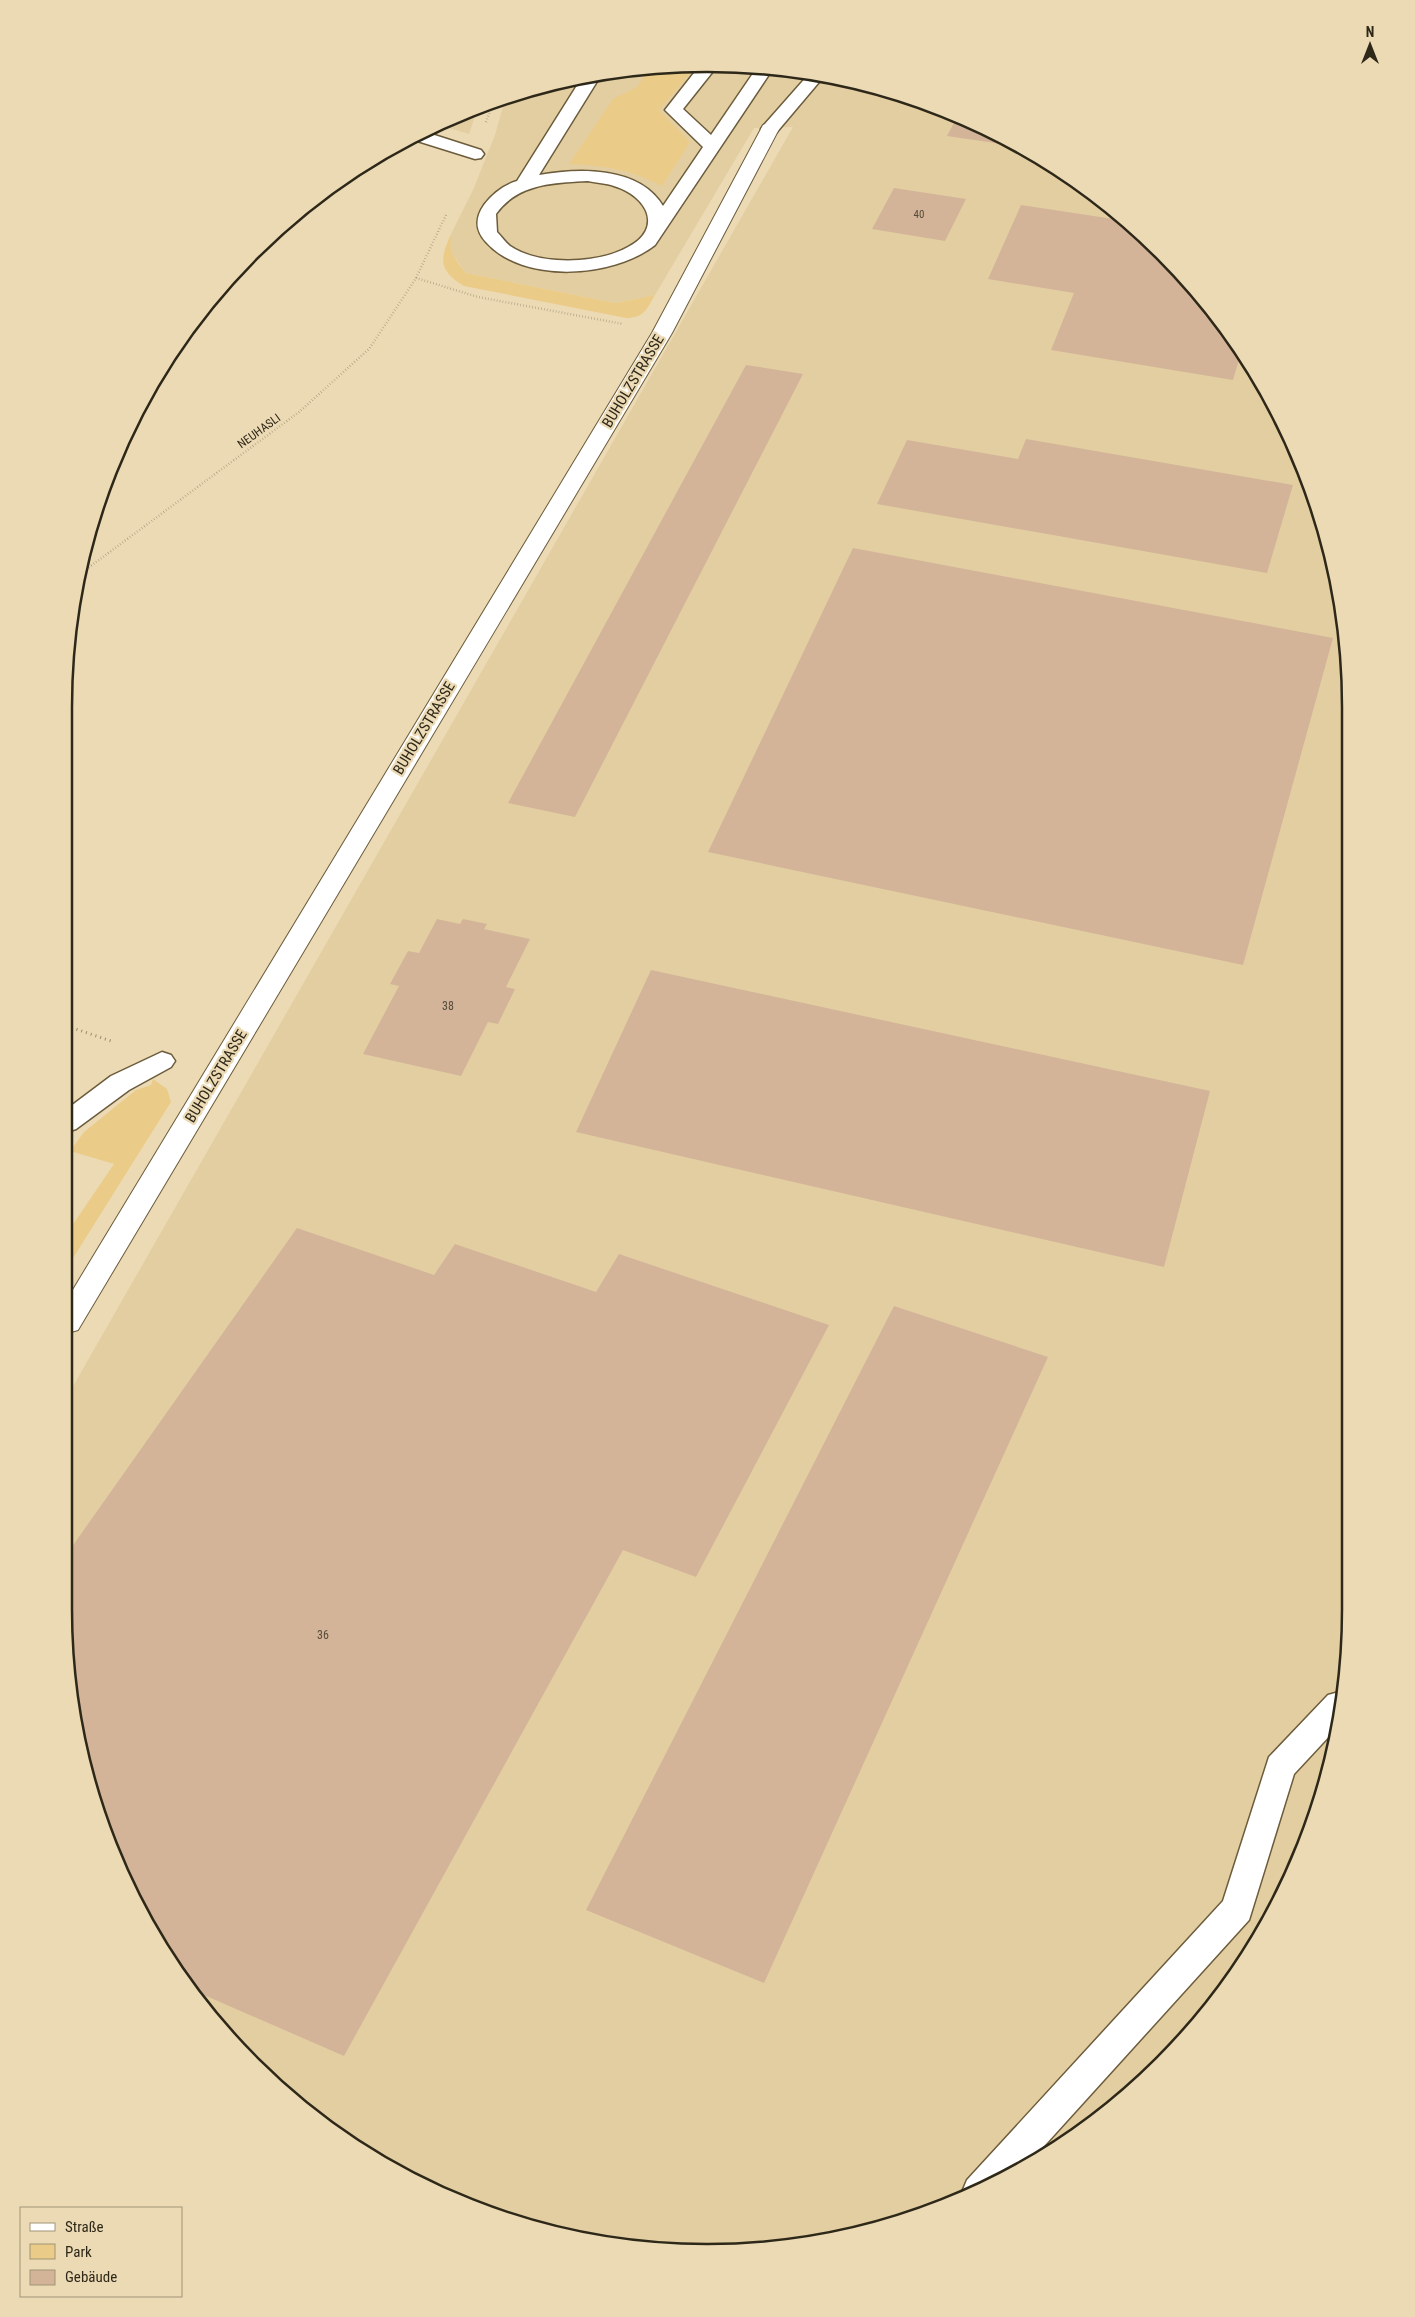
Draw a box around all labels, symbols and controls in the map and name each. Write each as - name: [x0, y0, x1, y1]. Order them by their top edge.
- north arrow: [1345, 20, 1395, 70]
- text: N: [1366, 24, 1374, 40]
- house number: 40: [914, 208, 924, 221]
- street label: BUHOLZSTRASSE: [598, 331, 668, 431]
- street label: NEUHASLI: [235, 411, 283, 451]
- street label: BUHOLZSTRASSE: [389, 678, 459, 778]
- house number: 38: [442, 999, 454, 1013]
- street label: BUHOLZSTRASSE: [181, 1026, 251, 1126]
- house number: 36: [317, 1628, 329, 1642]
- legend: [20, 2207, 182, 2297]
- text: Straße: [65, 2218, 104, 2236]
- text: Park: [65, 2243, 92, 2261]
- text: Gebäude: [65, 2268, 117, 2286]

